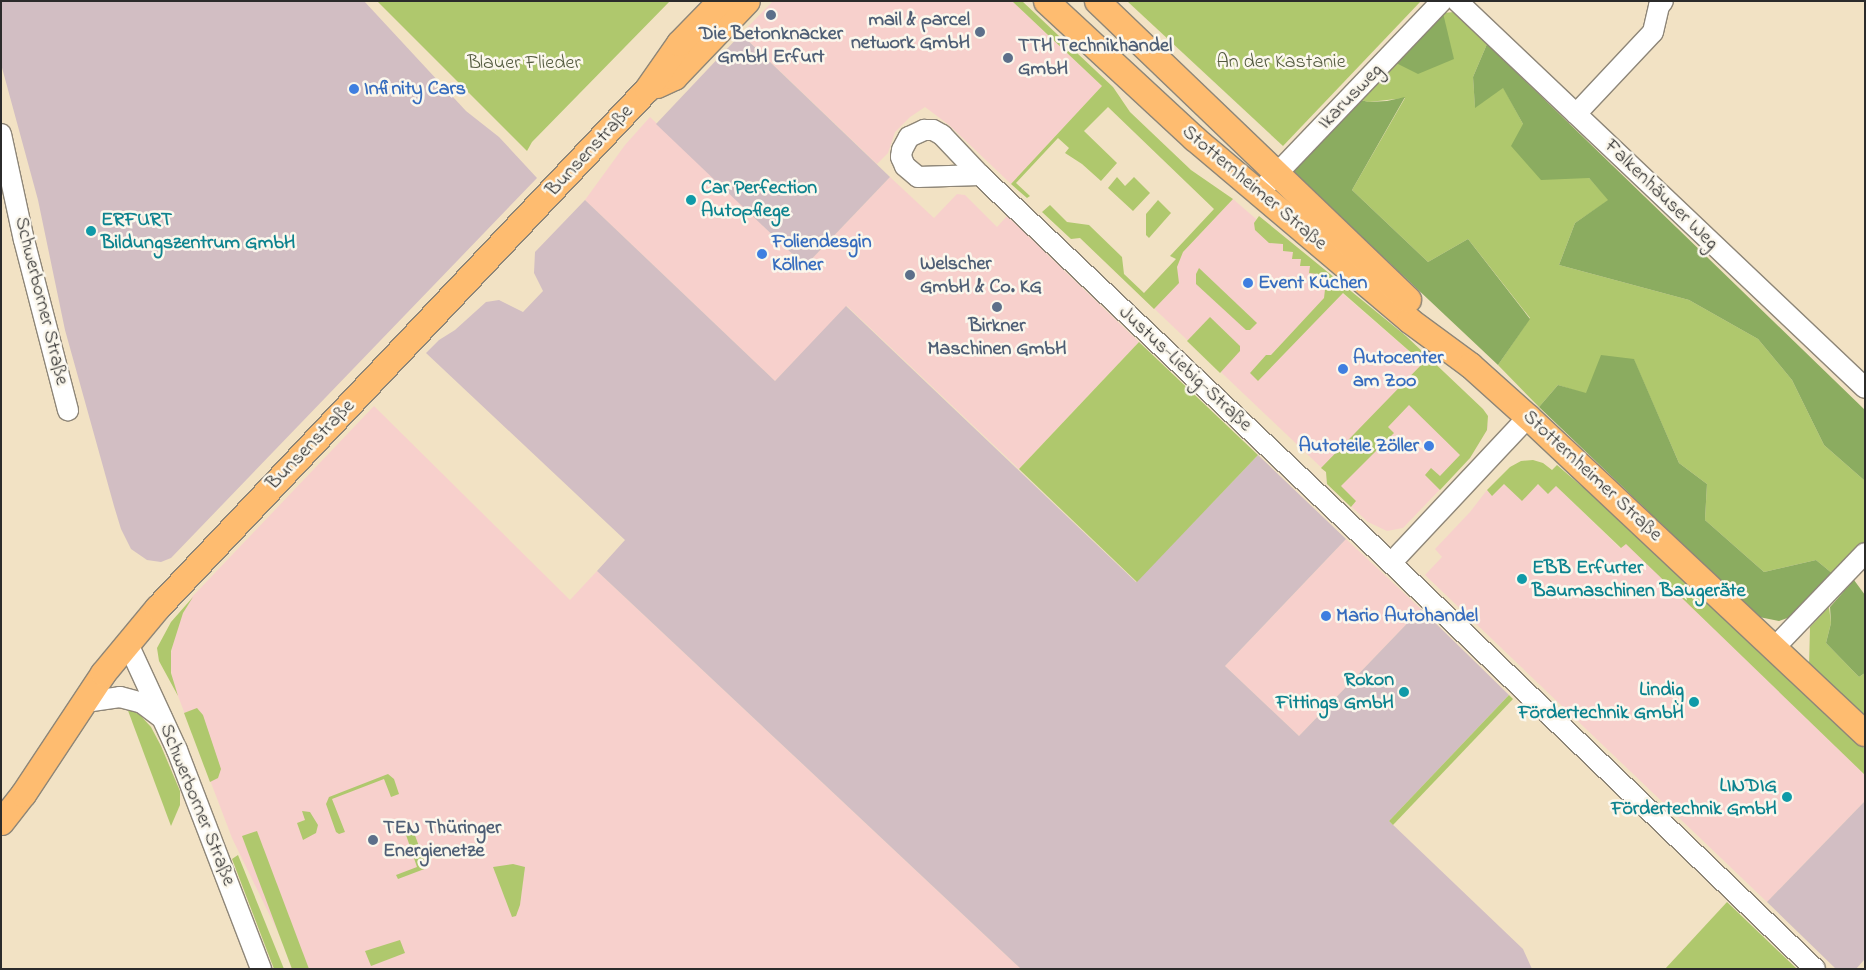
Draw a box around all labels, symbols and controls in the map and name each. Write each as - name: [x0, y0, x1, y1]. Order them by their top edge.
- marker: Die Betonknacker GmbH Erfurt: [765, 9, 777, 21]
- place label: mail & parcel network GmbH: [851, 9, 970, 56]
- place label: Die Betonknacker GmbH Erfurt: [699, 23, 843, 70]
- marker: mail & parcel network GmbH: [974, 26, 986, 38]
- place label: TTH Technikhandel GmbH: [1018, 34, 1172, 81]
- park label: An der Kastanie: [1216, 50, 1346, 74]
- park label: Blauer Flieder: [467, 51, 581, 75]
- marker: TTH Technikhandel GmbH: [1002, 52, 1014, 64]
- street label: Ikarusweg: [1314, 59, 1388, 135]
- place label: Infinity Cars: [364, 77, 466, 101]
- marker: Infinity Cars: [348, 83, 360, 95]
- street label: Bunsenstraße: [541, 100, 639, 202]
- street label: Stotternheimer Straße: [1177, 120, 1331, 256]
- street label: Falkenhäuser Weg: [1599, 134, 1723, 256]
- place label: Car Perfection Autopflege: [701, 176, 817, 223]
- marker: Car Perfection Autopflege: [685, 194, 697, 206]
- place label: ERFURT Bildungszentrum GmbH: [101, 208, 295, 255]
- street label: Schwerborner Straße: [8, 214, 74, 388]
- marker: ERFURT Bildungszentrum GmbH: [85, 225, 97, 237]
- place label: Foliendesgin Köllner: [772, 230, 872, 277]
- marker: Foliendesgin Köllner: [756, 248, 768, 260]
- place label: Welscher GmbH & Co. KG: [920, 252, 1042, 299]
- marker: Welscher GmbH & Co. KG: [904, 269, 916, 281]
- place label: Event Küchen: [1258, 271, 1367, 295]
- marker: Event Küchen: [1242, 277, 1254, 289]
- marker: Birkner Maschinen GmbH: [991, 301, 1003, 313]
- street label: Justus-Liebig-Straße: [1113, 301, 1257, 437]
- place label: Birkner Maschinen GmbH: [927, 315, 1067, 362]
- place label: Autocenter am Zoo: [1353, 346, 1443, 393]
- marker: Autocenter am Zoo: [1337, 363, 1349, 375]
- street label: Bunsenstraße: [262, 395, 360, 495]
- street label: Stotternheimer Straße: [1517, 405, 1667, 547]
- place label: Autoteile Zöller: [1299, 434, 1419, 458]
- marker: Autoteile Zöller: [1423, 440, 1435, 452]
- place label: EBB Erfurter Baumaschinen Baugeräte: [1532, 556, 1745, 603]
- marker: EBB Erfurter Baumaschinen Baugeräte: [1516, 573, 1528, 585]
- place label: Mario Autohandel: [1336, 604, 1478, 628]
- marker: Mario Autohandel: [1320, 610, 1332, 622]
- place label: Rokon Fittings GmbH: [1276, 668, 1394, 715]
- place label: Lindig Fördertechnik GmbH: [1518, 678, 1684, 725]
- marker: Rokon Fittings GmbH: [1398, 686, 1410, 698]
- marker: Lindig Fördertechnik GmbH: [1688, 696, 1700, 708]
- street label: Schwerborner Straße: [154, 720, 240, 890]
- place label: LINDIG Fördertechnik GmbH: [1611, 774, 1777, 821]
- marker: LINDIG Fördertechnik GmbH: [1781, 791, 1793, 803]
- place label: TEN Thüringer Energienetze: [383, 816, 501, 863]
- marker: TEN Thüringer Energienetze: [367, 834, 379, 846]

